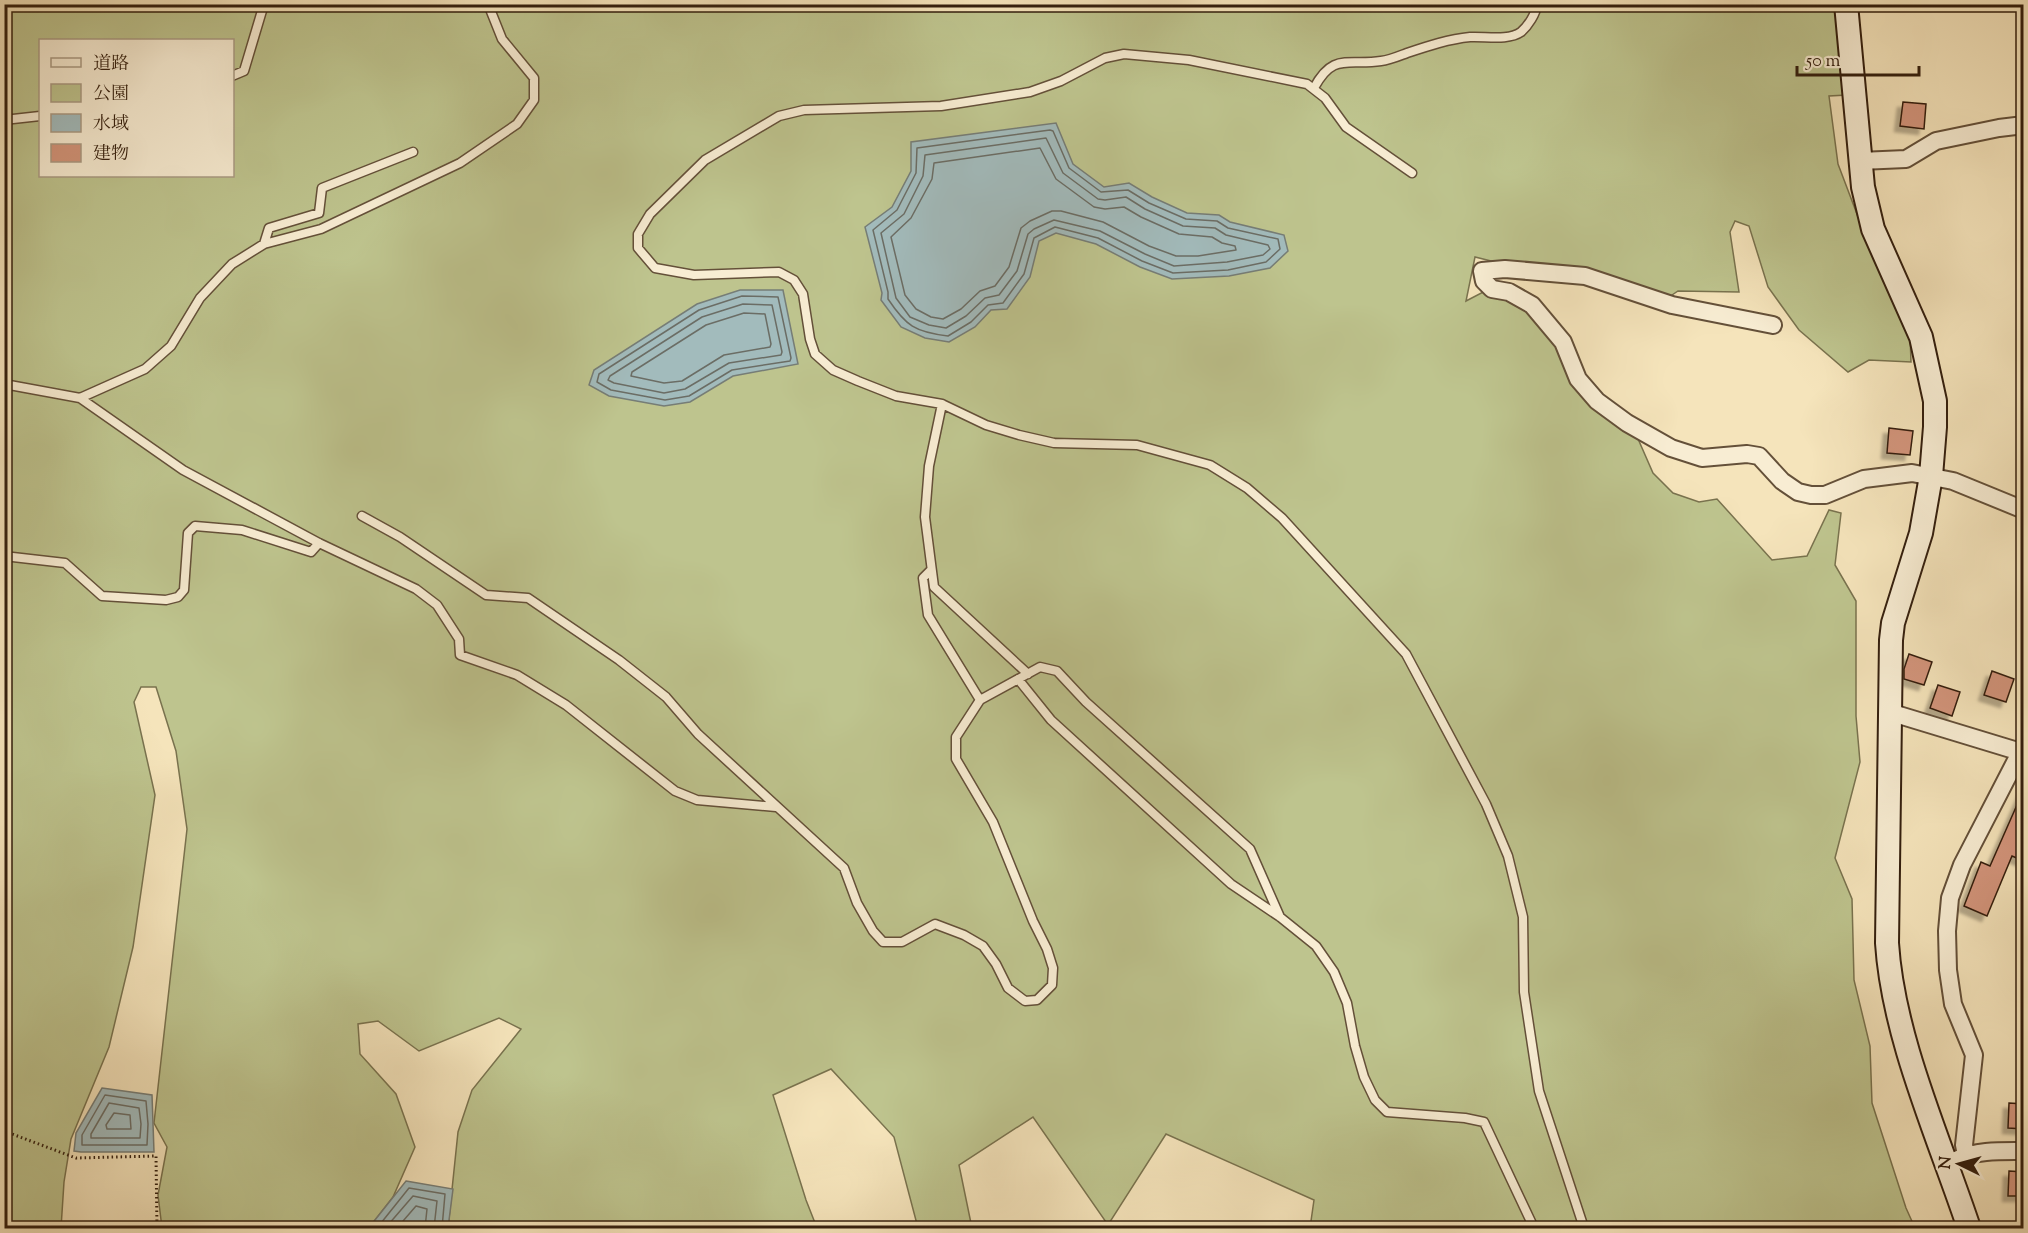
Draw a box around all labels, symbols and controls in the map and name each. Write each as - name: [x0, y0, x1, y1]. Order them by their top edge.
- legend: [39, 39, 234, 177]
- scale bar: [1797, 39, 1918, 77]
- text: 50 m: [1805, 49, 1841, 75]
- text: 道路: [93, 52, 129, 78]
- text: 公園: [93, 82, 129, 108]
- text: 水域: [93, 112, 129, 138]
- text: 建物: [93, 142, 129, 168]
- north arrow: [1929, 1134, 1989, 1194]
- text: N: [1935, 1155, 1959, 1170]

